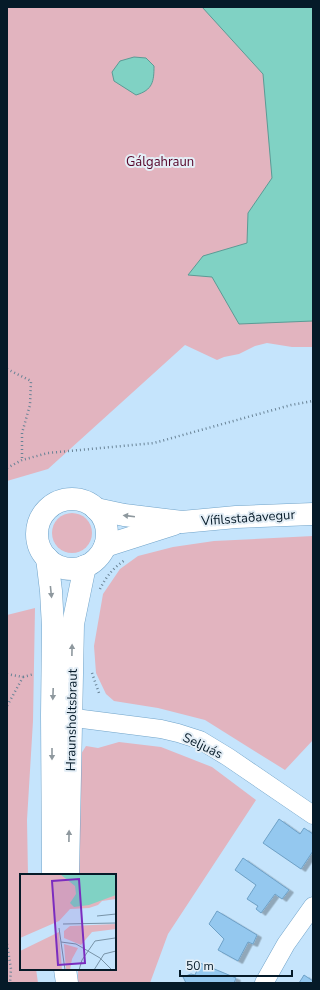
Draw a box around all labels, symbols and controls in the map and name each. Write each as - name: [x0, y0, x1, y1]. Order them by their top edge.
- park label: Gálgahraun: [126, 153, 194, 171]
- street label: Vífilsstaðavegur: [200, 506, 296, 530]
- one-way arrow: [123, 512, 135, 519]
- one-way arrow: [48, 586, 54, 598]
- one-way arrow: [69, 644, 76, 656]
- street label: Hraunsholtsbraut: [62, 668, 82, 771]
- one-way arrow: [49, 688, 56, 700]
- street label: Seljuás: [180, 729, 226, 763]
- one-way arrow: [49, 748, 55, 761]
- one-way arrow: [66, 829, 72, 842]
- inset map: [20, 874, 116, 970]
- scale bar: [180, 952, 292, 978]
- text: 50 m: [186, 958, 214, 974]

